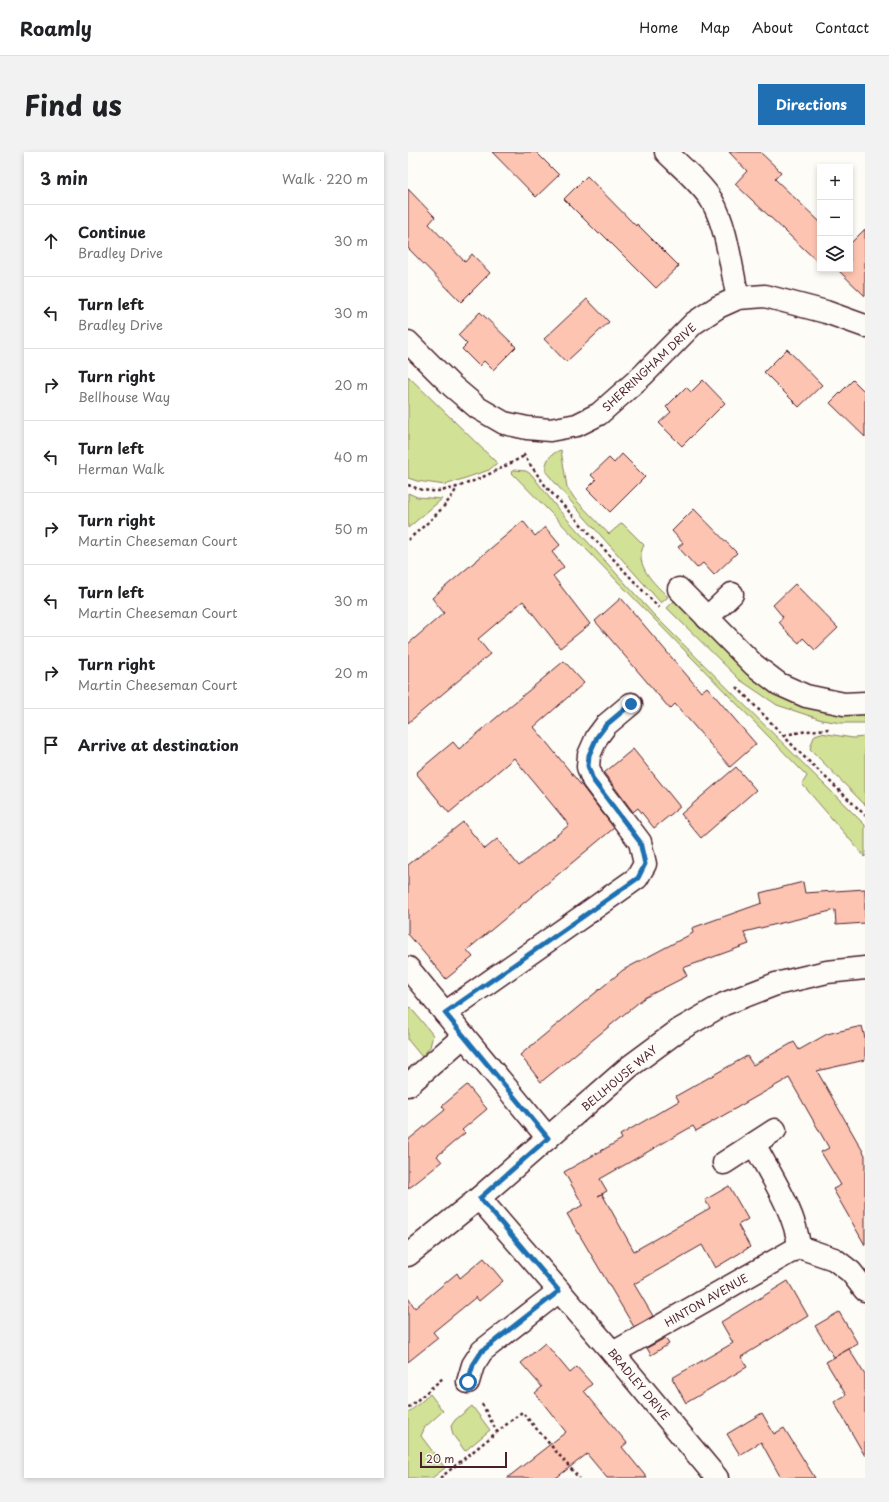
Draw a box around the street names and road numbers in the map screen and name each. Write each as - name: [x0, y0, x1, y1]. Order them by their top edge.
- street label: SHERRINGHAM DRIVE: [598, 319, 700, 415]
- street label: BELLHOUSE WAY: [577, 1041, 661, 1115]
- street label: HINTON AVENUE: [661, 1269, 751, 1331]
- street label: BRADLEY DRIVE: [604, 1344, 674, 1424]

